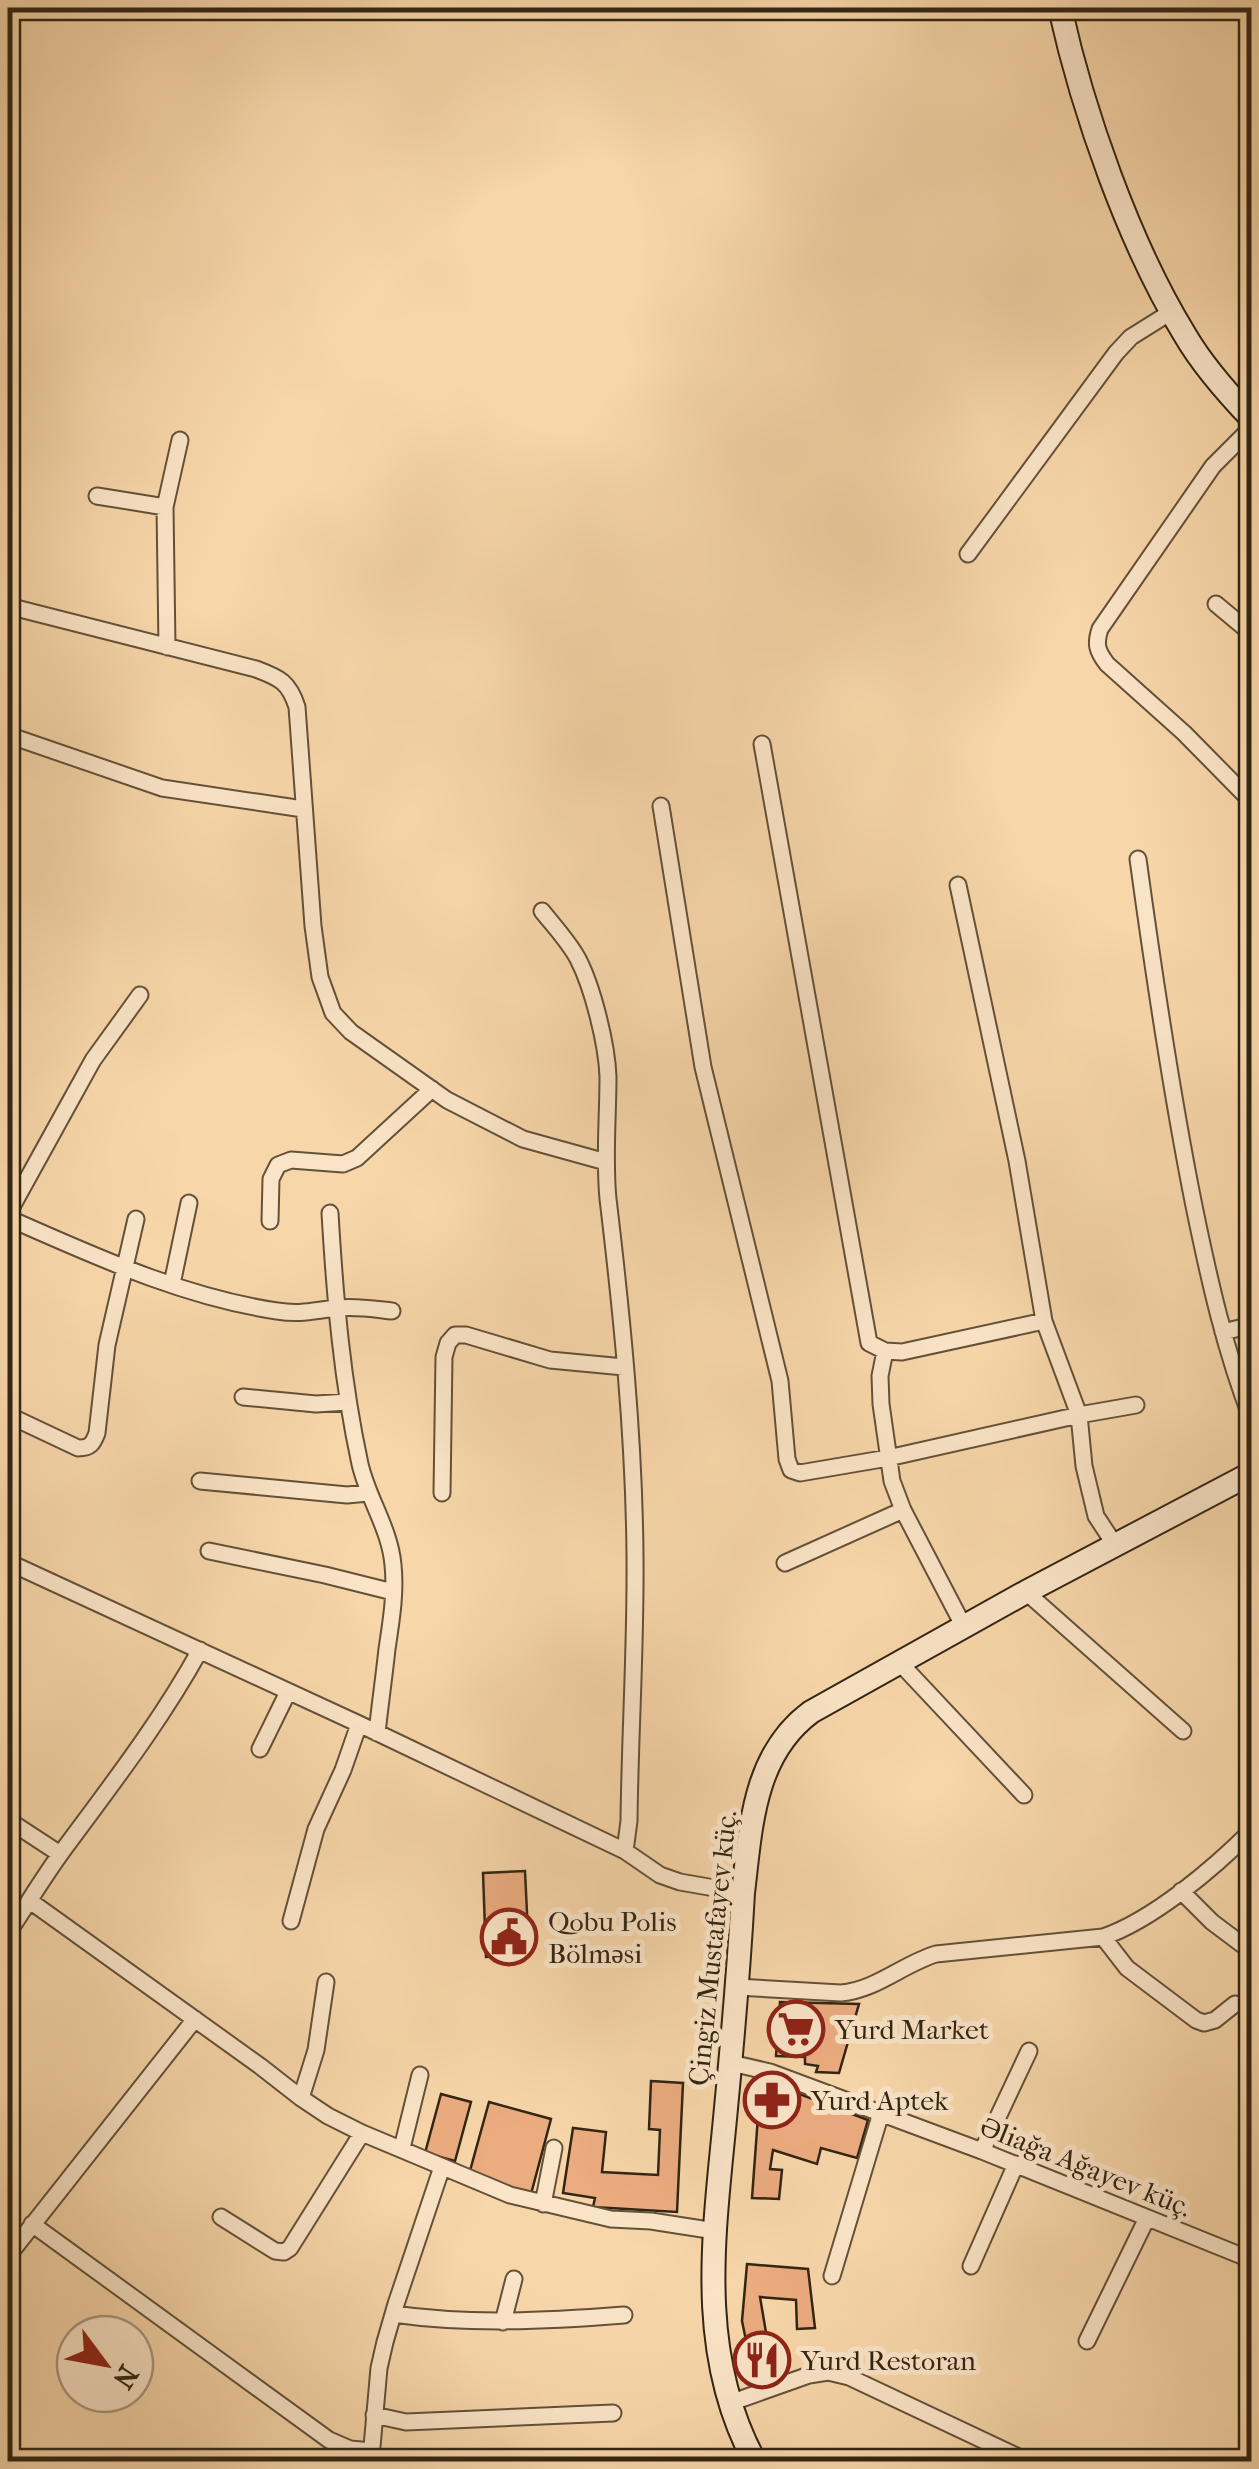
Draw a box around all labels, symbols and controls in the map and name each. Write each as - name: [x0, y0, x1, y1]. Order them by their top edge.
- street label: Çingiz Mustafayev küç.: [682, 1809, 743, 2088]
- place label: Qobu Polis Bölməsi: [548, 1905, 677, 1970]
- public building icon: Qobu Polis Bölməsi: [479, 1907, 539, 1967]
- supermarket icon: Yurd Market: [766, 1999, 826, 2059]
- place label: Yurd Market: [834, 2013, 989, 2046]
- pharmacy icon: Yurd Aptek: [742, 2070, 802, 2130]
- place label: Yurd Aptek: [810, 2084, 949, 2117]
- street label: Əliağa Ağayev küç.: [975, 2109, 1196, 2224]
- north arrow: [55, 2314, 155, 2414]
- restaurant icon: Yurd Restoran: [732, 2330, 792, 2390]
- place label: Yurd Restoran: [800, 2344, 976, 2377]
- text: N: [106, 2359, 145, 2395]

